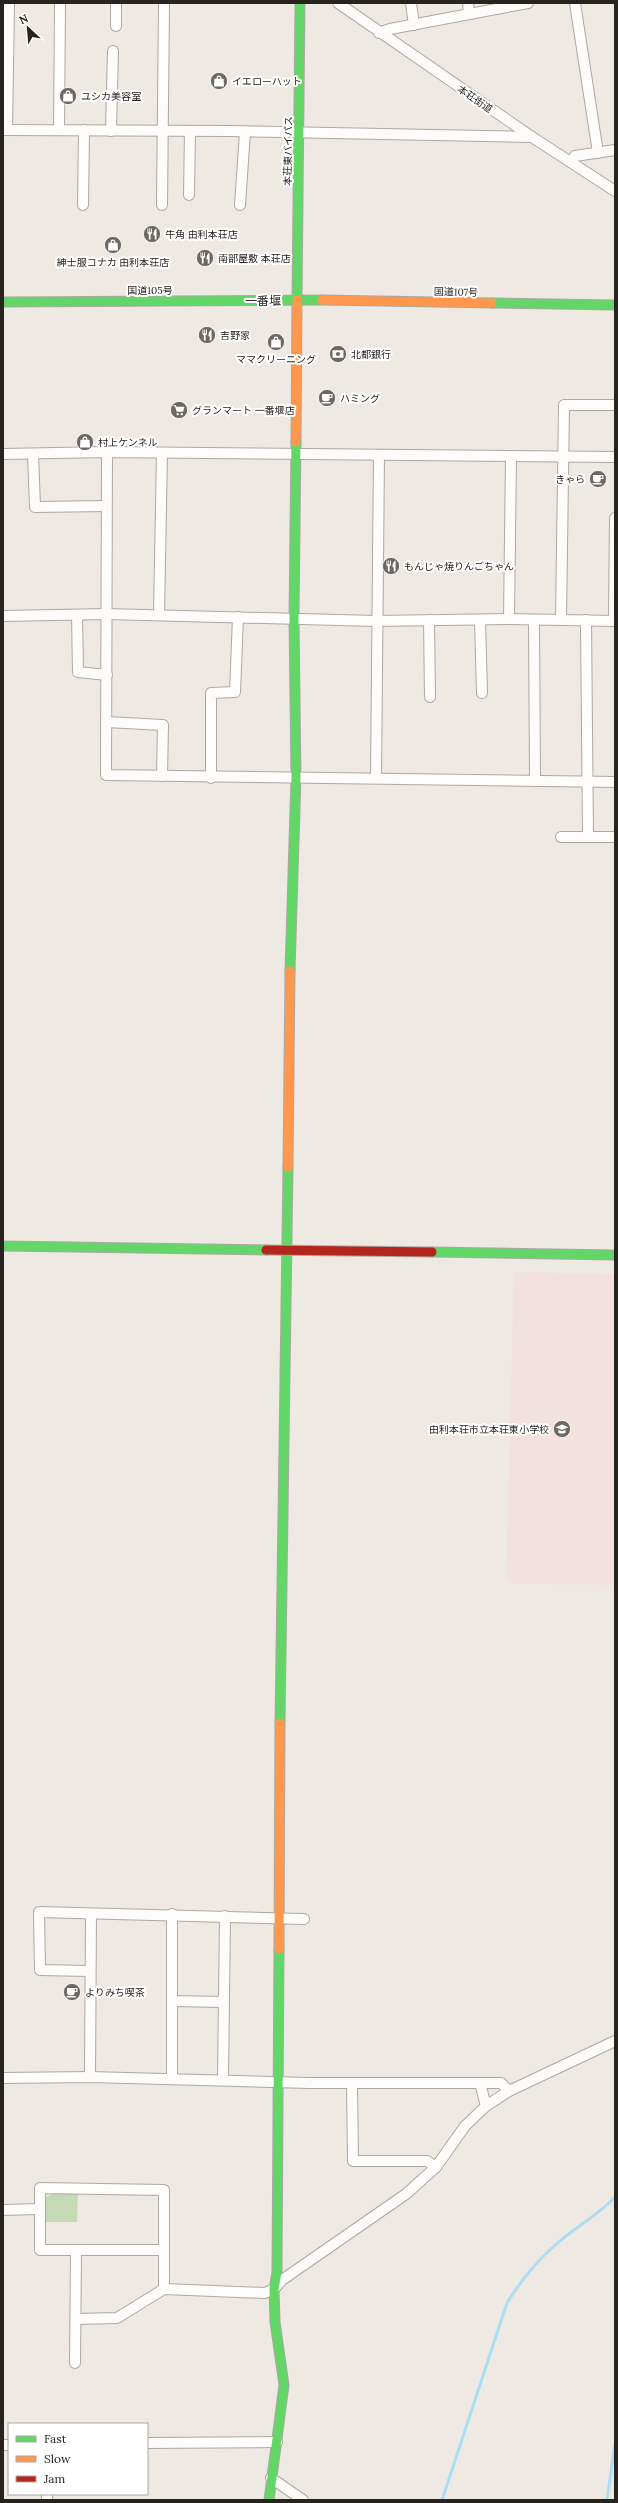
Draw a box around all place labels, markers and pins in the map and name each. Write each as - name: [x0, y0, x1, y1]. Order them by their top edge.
- shop icon: イエローハット: [209, 71, 229, 91]
- place label: イエローハット: [232, 75, 302, 88]
- shop icon: ユシカ美容室: [58, 86, 78, 106]
- place label: ユシカ美容室: [81, 90, 141, 103]
- restaurant icon: 牛角 由利本荘店: [142, 224, 162, 244]
- place label: 牛角 由利本荘店: [165, 228, 238, 241]
- shop icon: 紳士服コナカ 由利本荘店: [103, 235, 123, 255]
- restaurant icon: 南部屋敷 本荘店: [195, 248, 215, 268]
- place label: 南部屋敷 本荘店: [218, 252, 291, 265]
- place label: 紳士服コナカ 由利本荘店: [57, 256, 169, 269]
- restaurant icon: 吉野家: [197, 325, 217, 345]
- place label: 吉野家: [220, 329, 250, 342]
- shop icon: ママクリーニング: [266, 332, 286, 352]
- bank icon: 北都銀行: [328, 344, 348, 364]
- place label: 北都銀行: [351, 348, 391, 361]
- place label: ママクリーニング: [236, 353, 316, 366]
- cafe icon: ハミング: [317, 388, 337, 408]
- place label: ハミング: [340, 392, 380, 405]
- supermarket icon: グランマート 一番堰店: [169, 400, 189, 420]
- place label: グランマート 一番堰店: [192, 404, 295, 417]
- shop icon: 村上ケンネル: [75, 432, 95, 452]
- place label: 村上ケンネル: [98, 436, 158, 449]
- cafe icon: きゃら: [588, 469, 608, 489]
- place label: きゃら: [555, 473, 585, 486]
- restaurant icon: もんじゃ焼りんごちゃん: [381, 556, 401, 576]
- place label: もんじゃ焼りんごちゃん: [404, 560, 514, 573]
- school or university icon: 由利本荘市立本荘東小学校: [552, 1419, 572, 1439]
- place label: 由利本荘市立本荘東小学校: [429, 1423, 549, 1436]
- cafe icon: よりみち喫茶: [62, 1982, 82, 2002]
- place label: よりみち喫茶: [85, 1986, 145, 1999]

